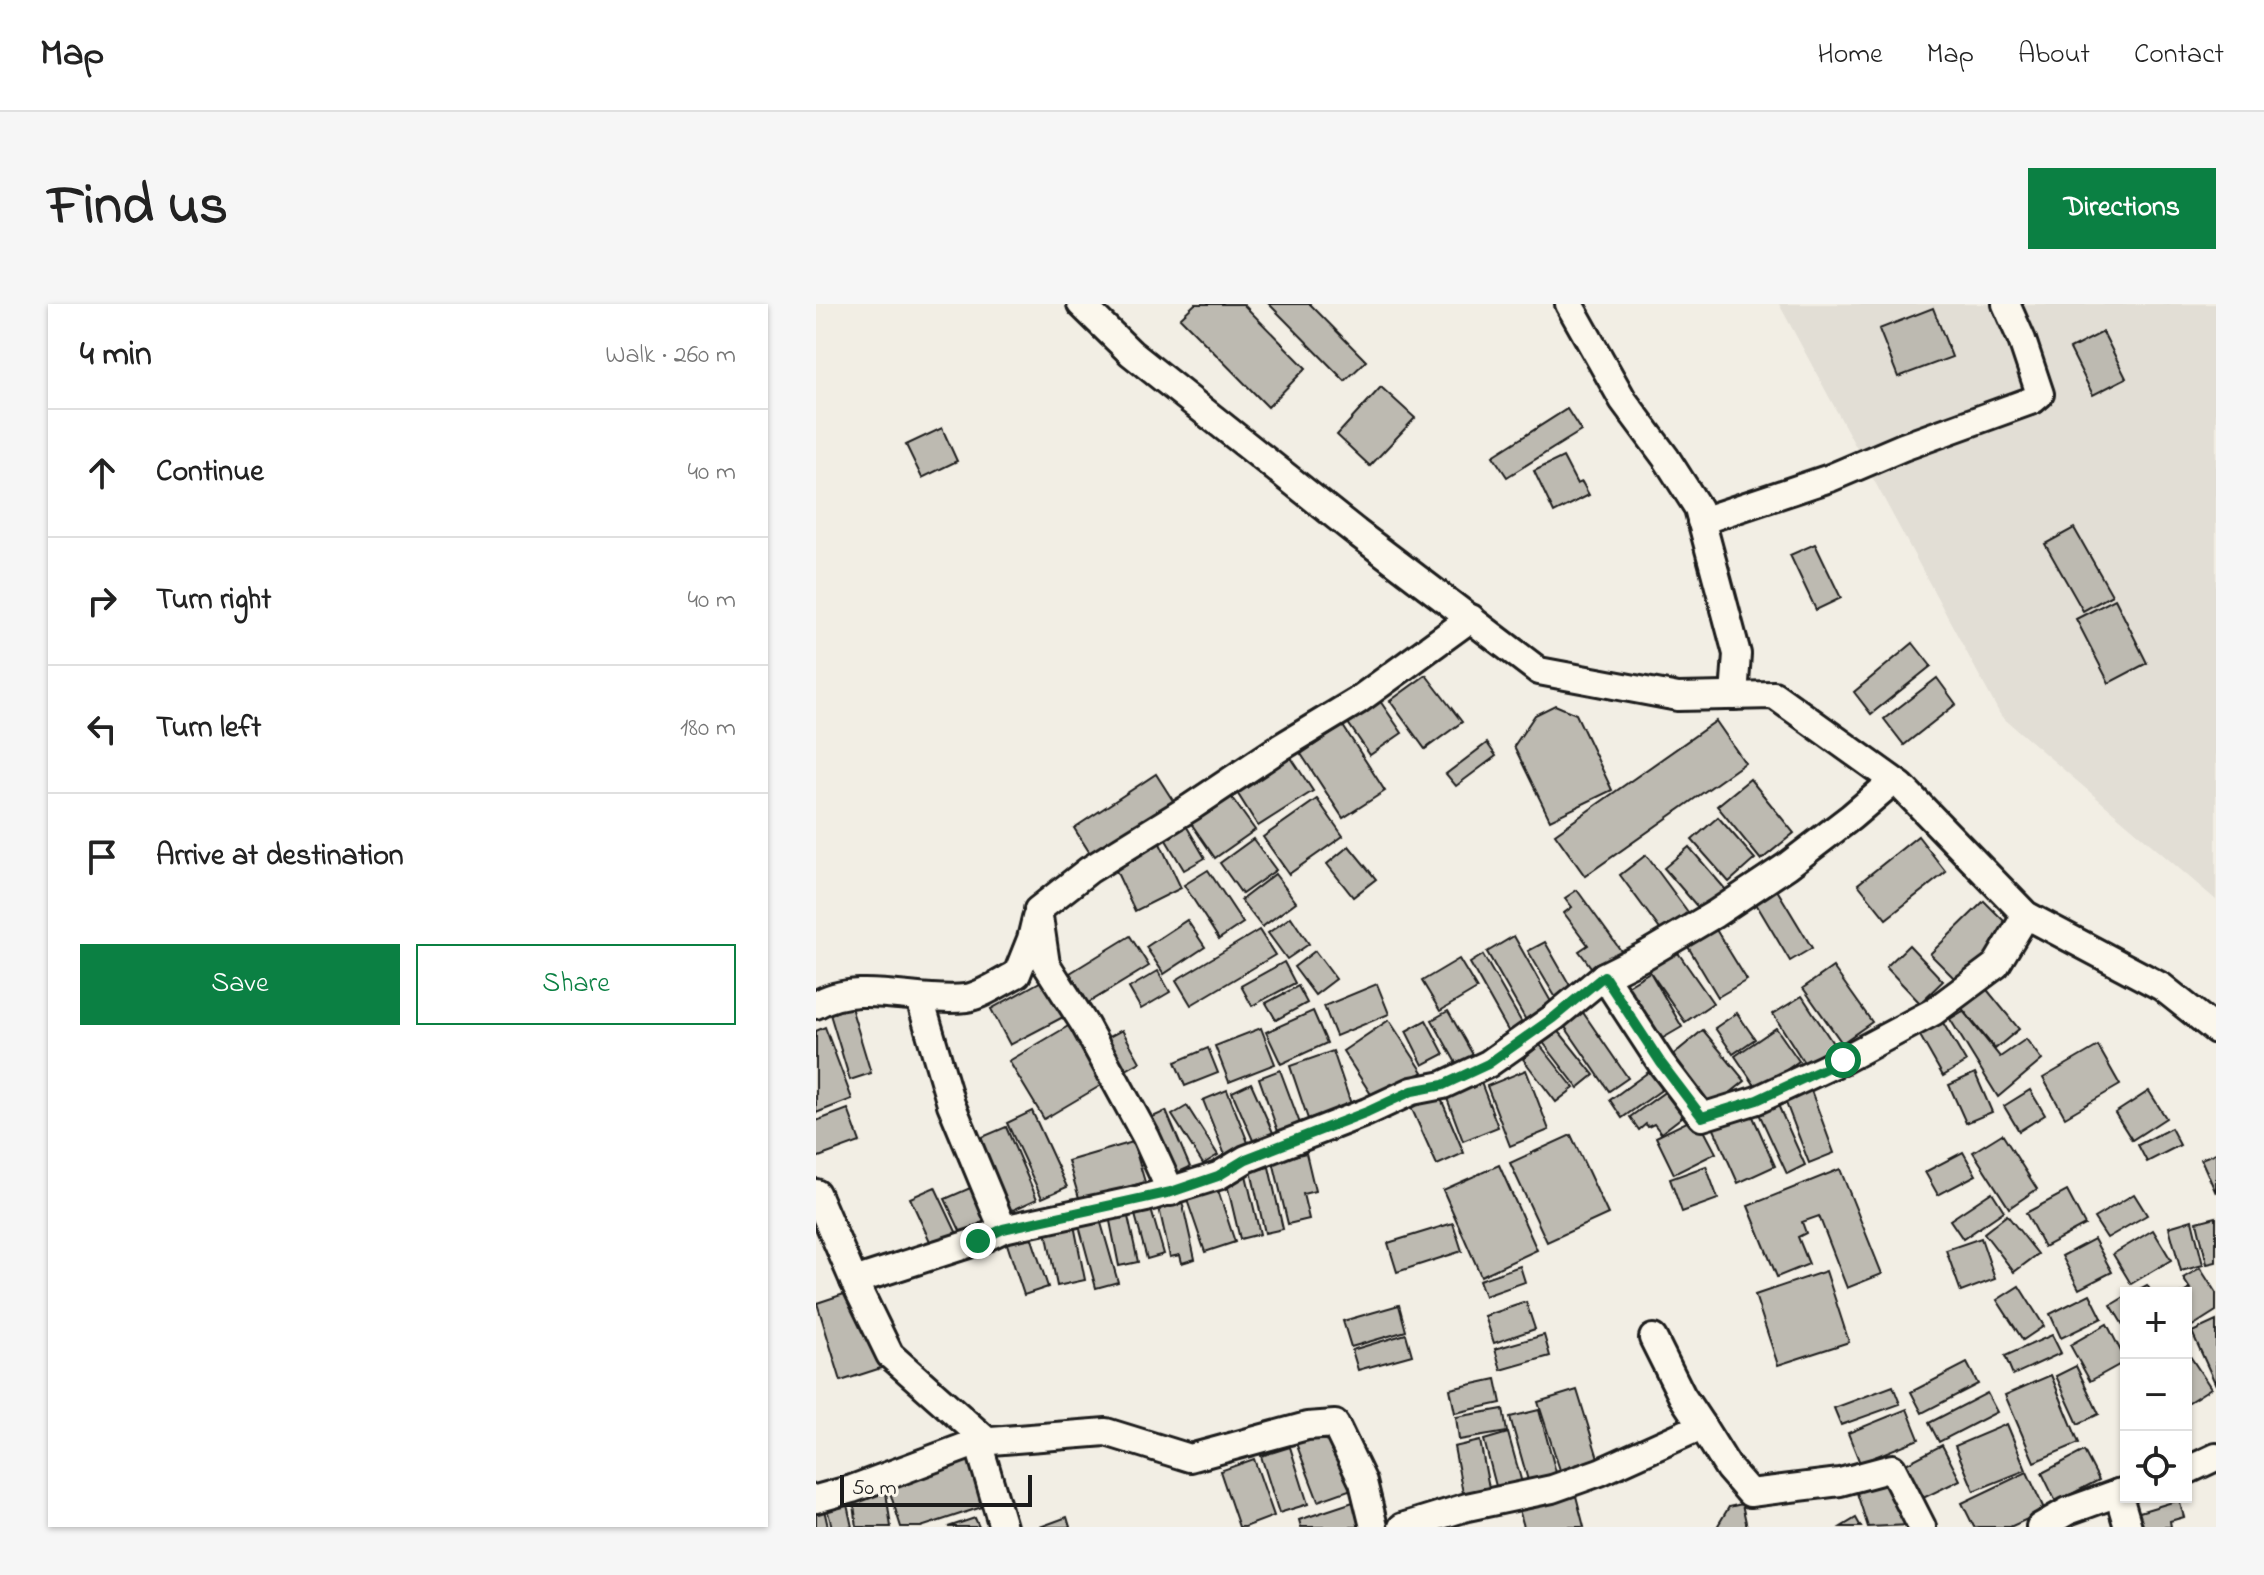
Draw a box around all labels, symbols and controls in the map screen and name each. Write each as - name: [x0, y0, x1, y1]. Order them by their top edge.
- text: Map: [40, 27, 104, 83]
- text: Home: [1817, 35, 1883, 76]
- text: Map: [1927, 35, 1974, 76]
- text: About: [2018, 35, 2090, 76]
- text: Contact: [2134, 35, 2224, 76]
- text: Find us: [48, 168, 228, 249]
- button: Directions: [2028, 168, 2216, 249]
- text: 4 min: [80, 331, 152, 381]
- text: Walk · 260 m: [605, 337, 736, 375]
- icon: ahead: [80, 451, 124, 495]
- text: Continue: [156, 451, 264, 495]
- text: 40 m: [687, 454, 736, 492]
- icon: right: [80, 579, 124, 623]
- text: Turn right: [156, 579, 271, 623]
- text: 40 m: [687, 582, 736, 620]
- icon: left: [80, 707, 124, 751]
- text: Turn left: [156, 707, 261, 751]
- text: 180 m: [680, 710, 736, 748]
- icon: arrive: [80, 835, 124, 879]
- text: Arrive at destination: [156, 835, 404, 879]
- button: Save: [80, 944, 400, 1025]
- button: Share: [416, 944, 736, 1025]
- route start: [1825, 1042, 1861, 1078]
- route end: [960, 1223, 996, 1259]
- map controls: [2120, 1287, 2192, 1503]
- button: +: [2120, 1287, 2192, 1359]
- button: −: [2120, 1359, 2192, 1431]
- button: locate: [2120, 1431, 2192, 1503]
- scale bar: [840, 1471, 1032, 1507]
- text: 50 m: [852, 1473, 897, 1505]

